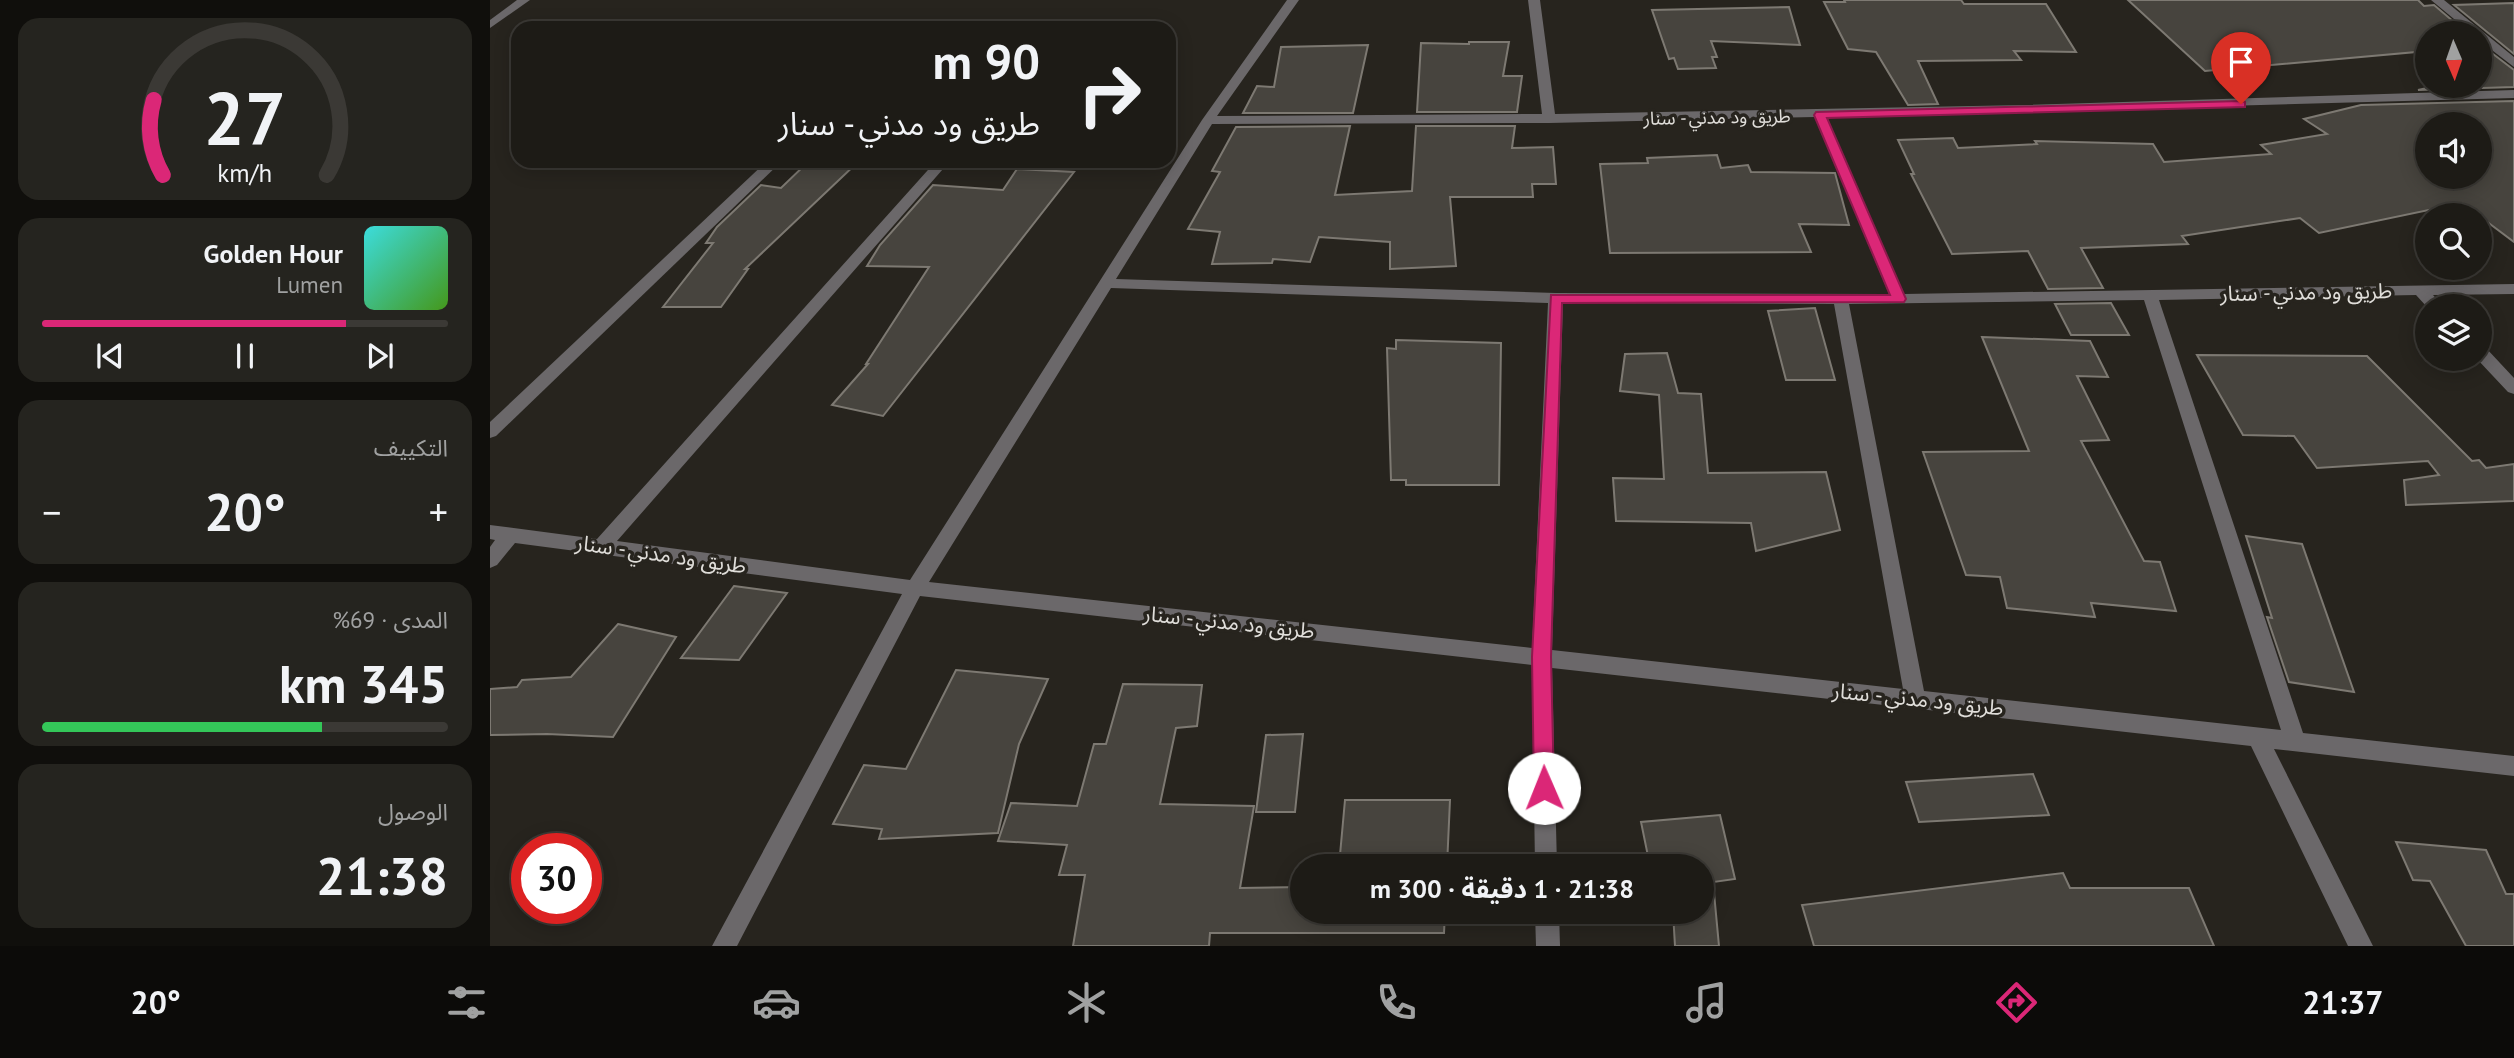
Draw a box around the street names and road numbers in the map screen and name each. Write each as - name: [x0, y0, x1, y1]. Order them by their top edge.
- street label: طريق ود مدني - سنار: [1642, 104, 1791, 132]
- street label: طريق ود مدني - سنار: [2219, 277, 2392, 310]
- street label: طريق ود مدني - سنار: [573, 529, 748, 582]
- street label: طريق ود مدني - سنار: [1141, 599, 1316, 647]
- street label: طريق ود مدني - سنار: [1830, 676, 2005, 724]

